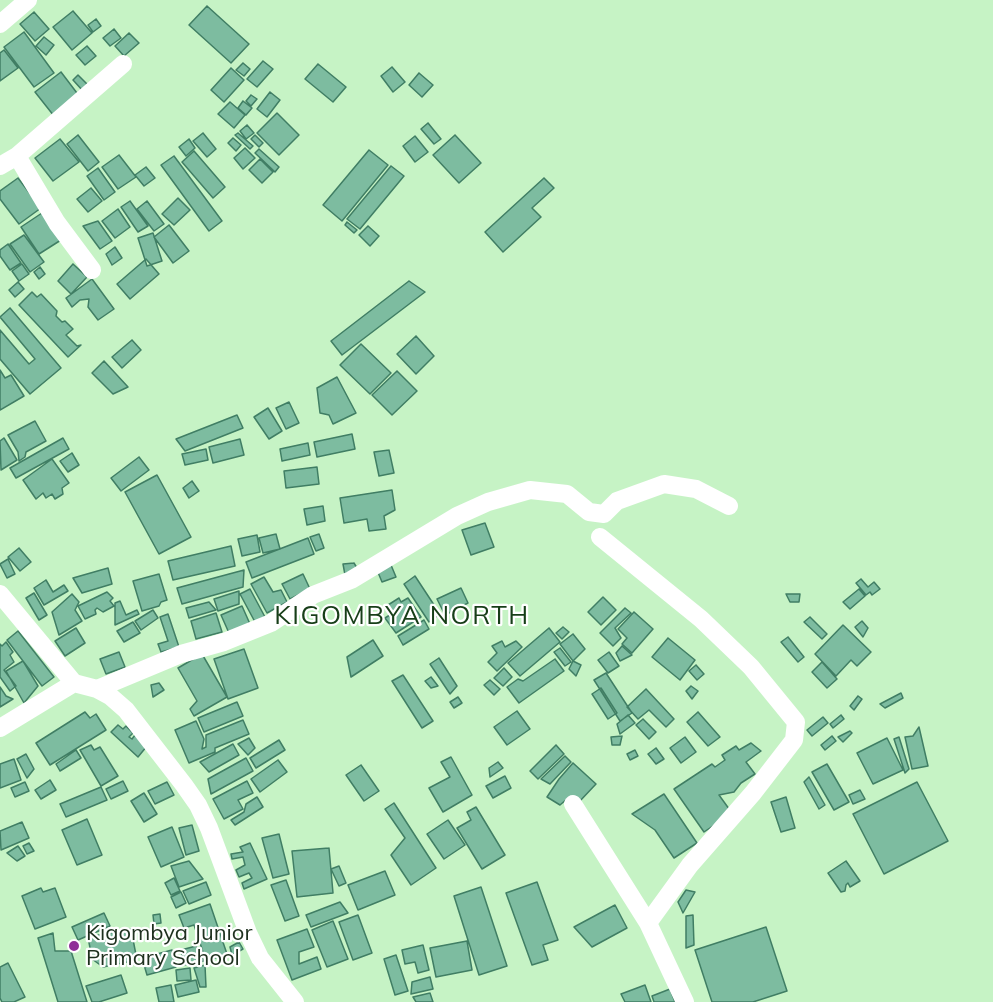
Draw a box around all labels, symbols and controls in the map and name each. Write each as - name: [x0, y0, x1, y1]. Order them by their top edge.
- district label: KIGOMBYA NORTH: [274, 600, 530, 632]
- place label: Kigombya Junior Primary School: [86, 920, 252, 972]
- marker: Kigombya Junior Primary School: [67, 939, 81, 953]

